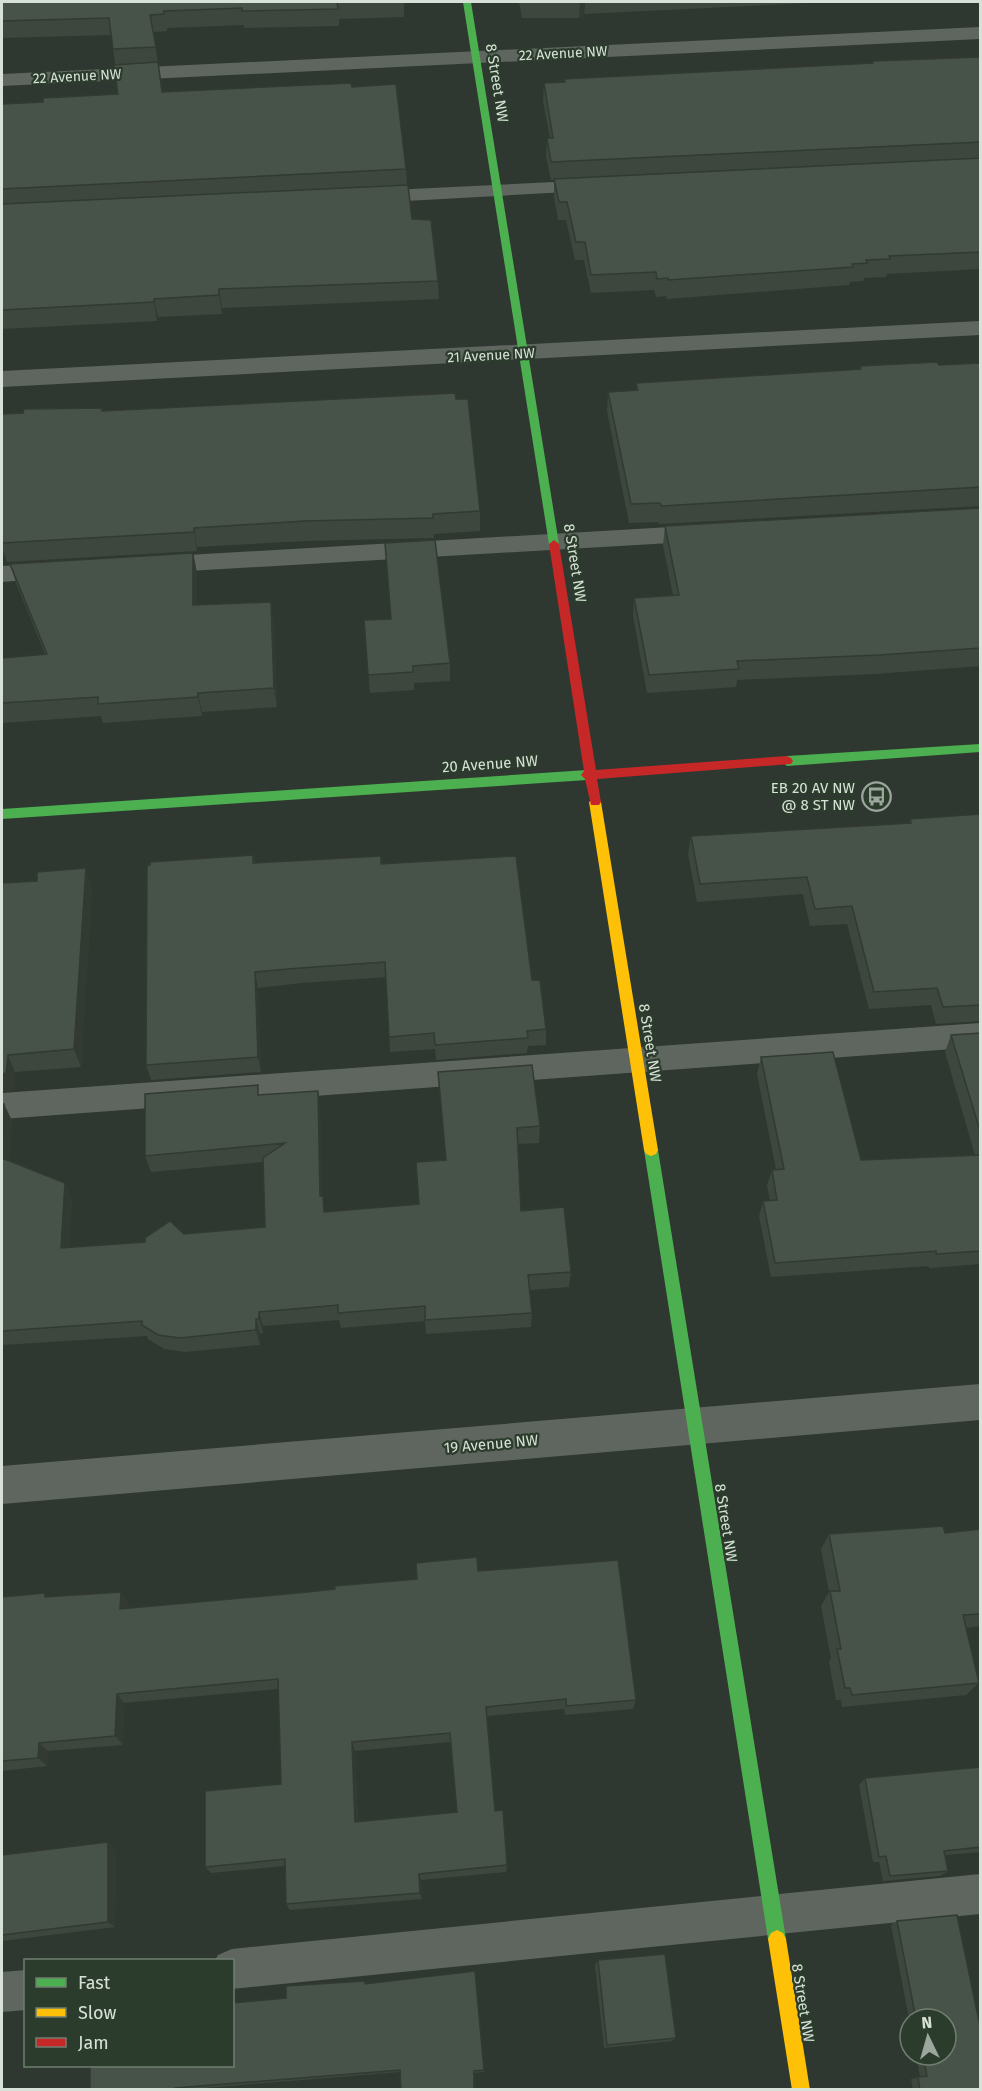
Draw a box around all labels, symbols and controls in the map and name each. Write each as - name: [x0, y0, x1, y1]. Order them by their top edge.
- street label: 8 Street NW: [482, 42, 512, 124]
- street label: 22 Avenue NW: [518, 43, 608, 64]
- street label: 22 Avenue NW: [32, 66, 122, 87]
- street label: 21 Avenue NW: [447, 345, 536, 366]
- street label: 8 Street NW: [560, 522, 590, 604]
- street label: 20 Avenue NW: [441, 752, 539, 776]
- place label: EB 20 AV NW @ 8 ST NW: [771, 779, 856, 814]
- bus stop icon: EB 20 AV NW @ 8 ST NW: [860, 781, 892, 813]
- street label: 8 Street NW: [635, 1002, 665, 1084]
- street label: 19 Avenue NW: [443, 1431, 540, 1457]
- street label: 8 Street NW: [711, 1482, 741, 1564]
- legend: [24, 1959, 234, 2067]
- street label: 8 Street NW: [788, 1962, 818, 2044]
- text: Fast: [78, 1972, 111, 1994]
- text: Slow: [78, 2002, 117, 2024]
- north arrow: [898, 2007, 958, 2067]
- text: N: [921, 2013, 933, 2032]
- text: Jam: [78, 2032, 109, 2054]

